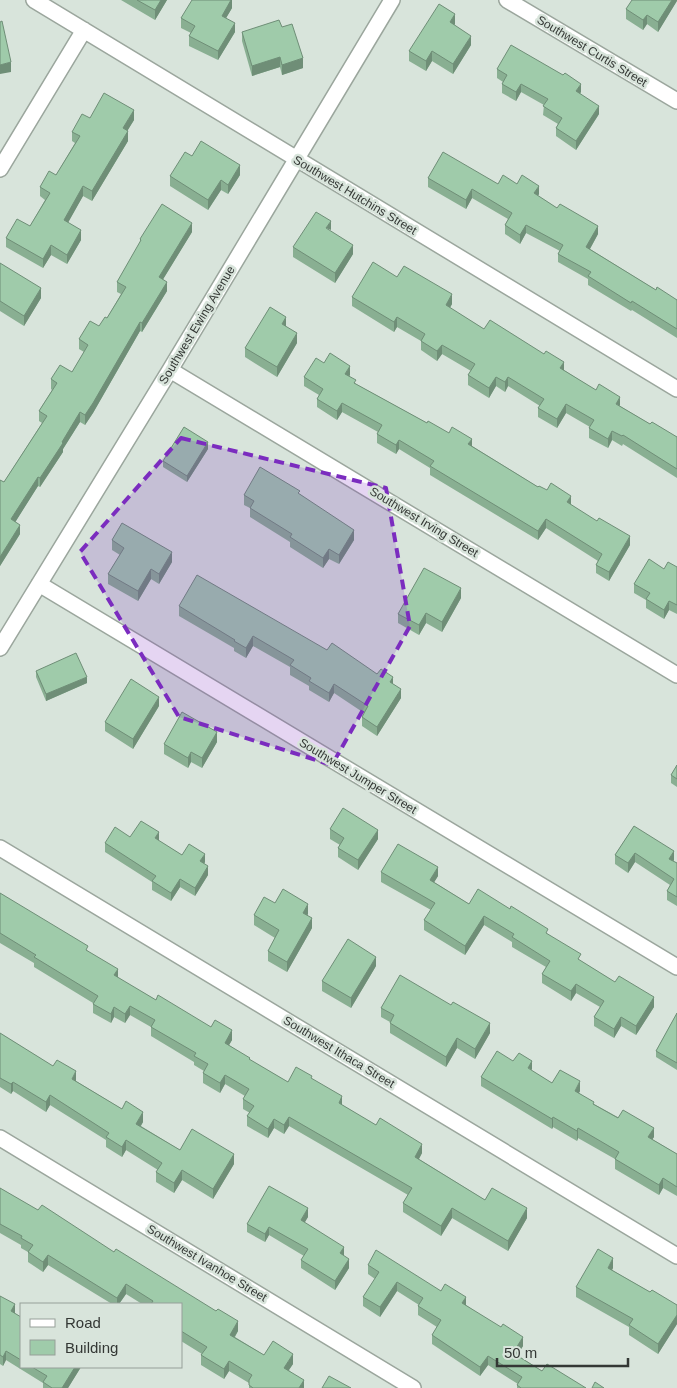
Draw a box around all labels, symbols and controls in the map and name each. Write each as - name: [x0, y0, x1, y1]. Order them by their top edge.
- street label: Southwest Curtis Street: [534, 13, 650, 90]
- street label: Southwest Hutchins Street: [291, 153, 420, 238]
- street label: Southwest Ewing Avenue: [156, 263, 238, 387]
- street label: Southwest Irving Street: [367, 484, 481, 560]
- street label: Southwest Jumper Street: [297, 735, 420, 817]
- street label: Southwest Ithaca Street: [281, 1013, 398, 1091]
- street label: Southwest Ivanhoe Street: [144, 1222, 270, 1305]
- legend: [20, 1303, 182, 1368]
- text: Road: [65, 1314, 101, 1331]
- scale bar: [497, 1336, 628, 1368]
- text: Building: [65, 1339, 118, 1356]
- text: 50 m: [504, 1344, 537, 1361]

